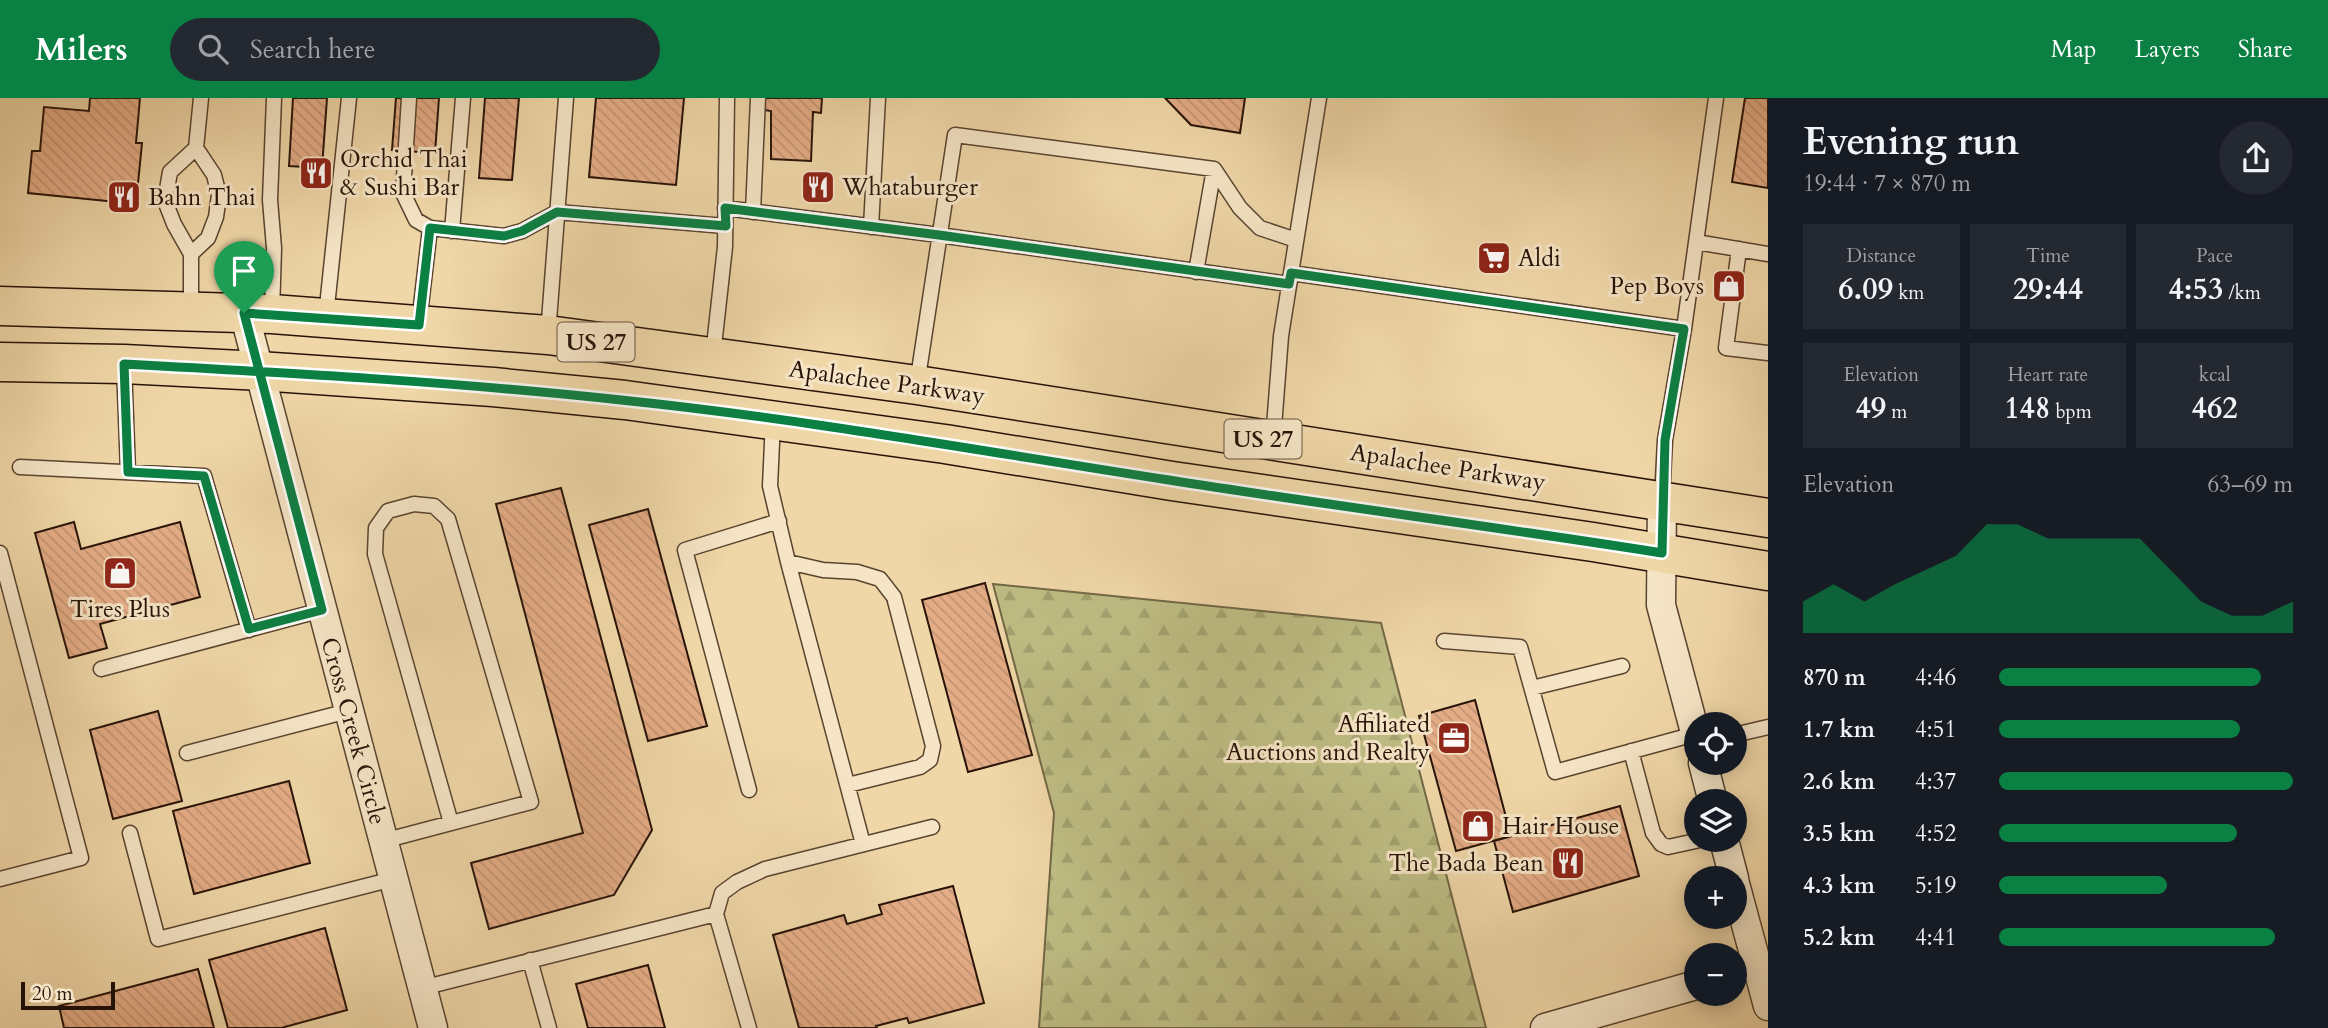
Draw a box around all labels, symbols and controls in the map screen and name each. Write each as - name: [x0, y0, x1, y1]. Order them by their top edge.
- search box: [170, 18, 660, 81]
- text: Milers: [35, 27, 128, 72]
- icon: search: [194, 30, 232, 68]
- text: Search here: [250, 32, 376, 67]
- text: Map: [2051, 33, 2097, 66]
- text: Layers: [2135, 33, 2200, 66]
- text: Share: [2238, 33, 2293, 66]
- text: Evening run: [1803, 116, 2019, 168]
- button: share: [2219, 121, 2293, 195]
- place label: Orchid Thai & Sushi Bar: [340, 143, 468, 204]
- restaurant icon: Orchid Thai & Sushi Bar: [297, 154, 335, 192]
- restaurant icon: Whataburger: [799, 168, 837, 206]
- text: 19:44 · 7 × 870 m: [1803, 168, 1971, 199]
- place label: Whataburger: [841, 171, 978, 204]
- restaurant icon: Bahn Thai: [105, 178, 143, 216]
- place label: Bahn Thai: [148, 181, 256, 214]
- supermarket icon: Aldi: [1475, 239, 1513, 277]
- pin: [214, 241, 274, 313]
- place label: Aldi: [1518, 242, 1561, 275]
- text: Distance: [1847, 243, 1916, 269]
- text: Time: [2026, 243, 2070, 269]
- text: Pace: [2196, 243, 2233, 269]
- icon: arrive: [225, 252, 263, 290]
- shop icon: Pep Boys: [1710, 267, 1748, 305]
- text: 6.09: [1838, 269, 1893, 310]
- text: 29:44: [2013, 269, 2083, 310]
- text: 4:53: [2169, 269, 2223, 310]
- place label: Pep Boys: [1610, 270, 1704, 303]
- text: km: [1893, 280, 1924, 306]
- text: /km: [2223, 280, 2261, 306]
- road number: US 27: [558, 322, 634, 362]
- street label: Apalachee Parkway: [787, 352, 987, 413]
- text: Elevation: [1844, 362, 1919, 388]
- text: Heart rate: [2008, 362, 2088, 388]
- text: kcal: [2199, 362, 2231, 388]
- text: 49: [1855, 388, 1886, 429]
- text: 148: [2004, 388, 2050, 429]
- text: 462: [2192, 388, 2238, 429]
- text: m: [1886, 399, 1907, 425]
- text: bpm: [2050, 399, 2092, 425]
- road number: US 27: [1224, 420, 1302, 458]
- street label: Apalachee Parkway: [1348, 436, 1548, 499]
- text: Elevation: [1803, 469, 1894, 500]
- text: 63–69 m: [2208, 469, 2293, 500]
- shop icon: Tires Plus: [101, 554, 139, 592]
- place label: Tires Plus: [70, 593, 170, 626]
- street label: Cross Creek Circle: [313, 634, 394, 828]
- text: 870 m: [1803, 662, 1866, 693]
- text: 4:46: [1915, 662, 1956, 693]
- place label: Affiliated Auctions and Realty: [1226, 708, 1430, 769]
- map controls: [1684, 712, 1747, 1006]
- button: locate: [1684, 712, 1747, 775]
- text: 1.7 km: [1803, 714, 1875, 745]
- text: 4:51: [1915, 714, 1956, 745]
- office icon: Affiliated Auctions and Realty: [1435, 719, 1473, 757]
- text: 2.6 km: [1803, 766, 1875, 797]
- text: 4:37: [1915, 766, 1956, 797]
- button: layers: [1684, 789, 1747, 852]
- shop icon: Hair House: [1459, 807, 1497, 845]
- place label: Hair House: [1502, 810, 1620, 843]
- text: 3.5 km: [1803, 818, 1875, 849]
- text: 4:52: [1915, 818, 1956, 849]
- restaurant icon: The Bada Bean: [1549, 844, 1587, 882]
- place label: The Bada Bean: [1388, 847, 1544, 880]
- button: +: [1684, 866, 1747, 929]
- text: 4.3 km: [1803, 870, 1875, 901]
- text: 5:19: [1915, 870, 1956, 901]
- text: 5.2 km: [1803, 922, 1875, 953]
- text: 4:41: [1915, 922, 1956, 953]
- button: −: [1684, 943, 1747, 1006]
- scale bar: [21, 979, 116, 1011]
- text: 20 m: [32, 981, 73, 1007]

